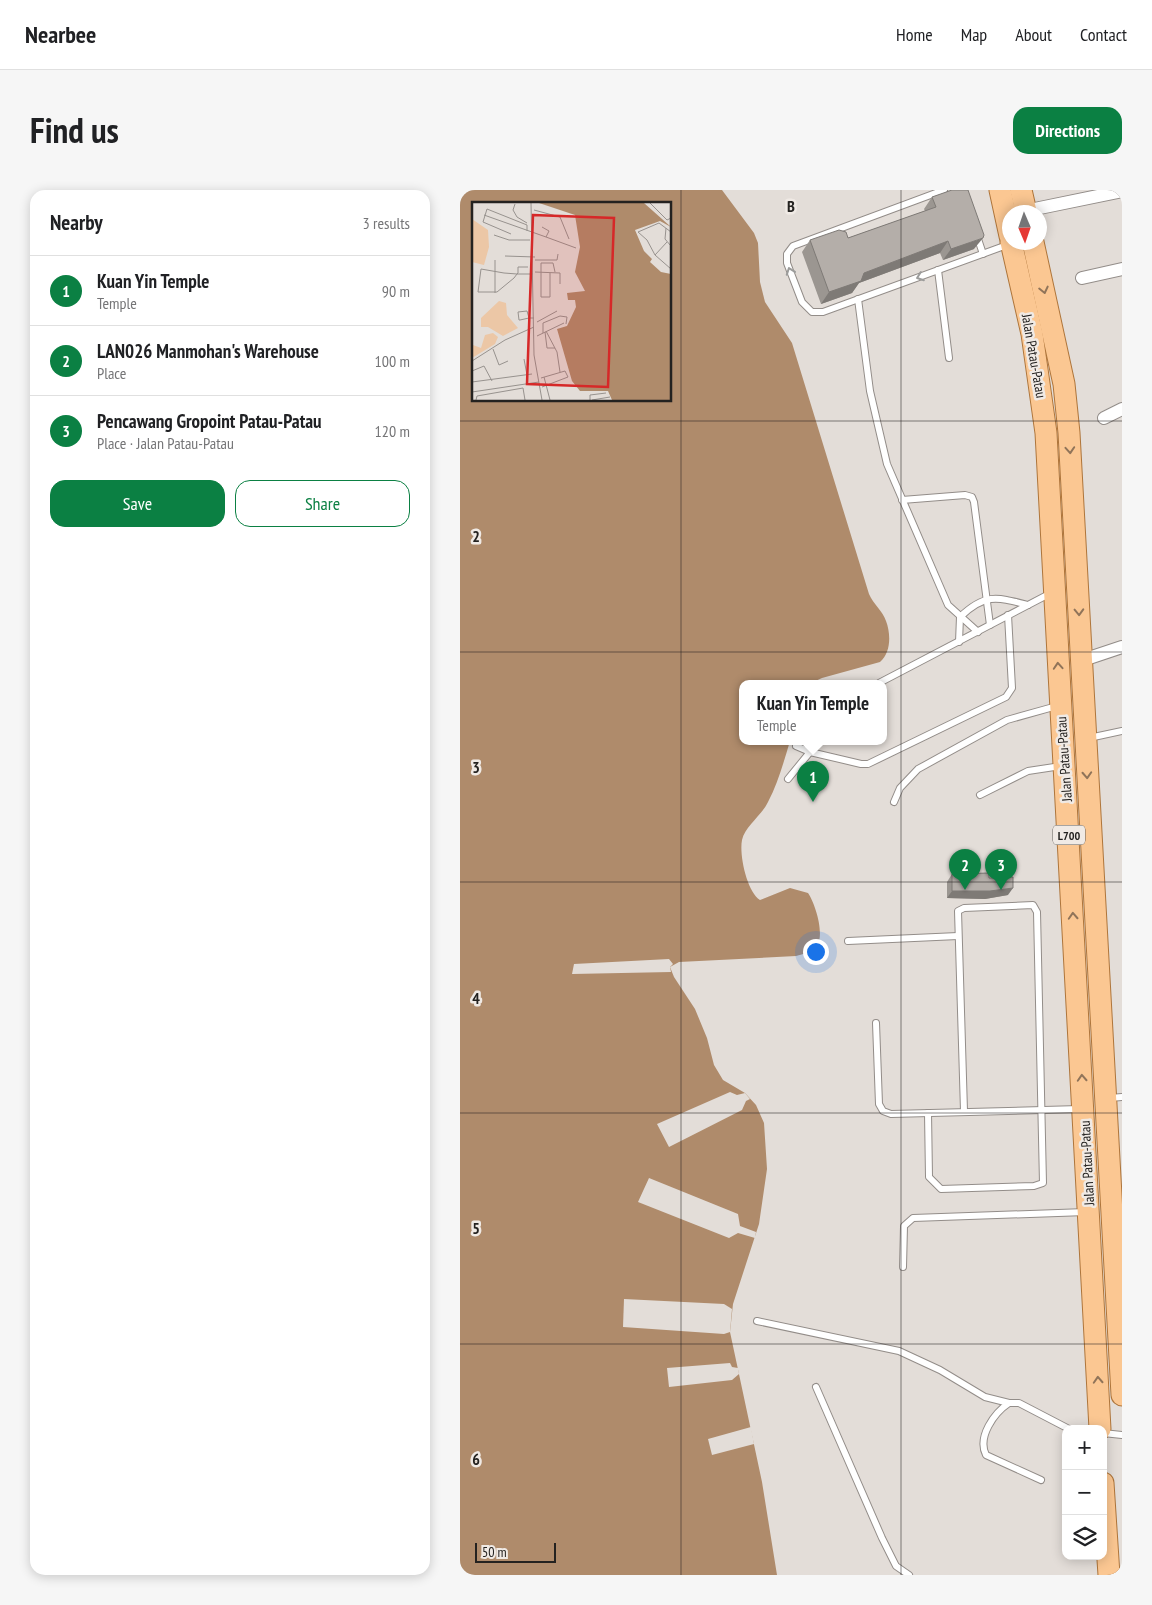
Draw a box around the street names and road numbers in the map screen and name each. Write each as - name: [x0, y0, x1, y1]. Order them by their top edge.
- street label: Jalan Patau-Patau: [1018, 312, 1050, 399]
- street label: Jalan Patau-Patau: [1052, 716, 1076, 803]
- road number: L700: [1053, 826, 1085, 844]
- street label: Jalan Patau-Patau: [1076, 1120, 1098, 1207]

